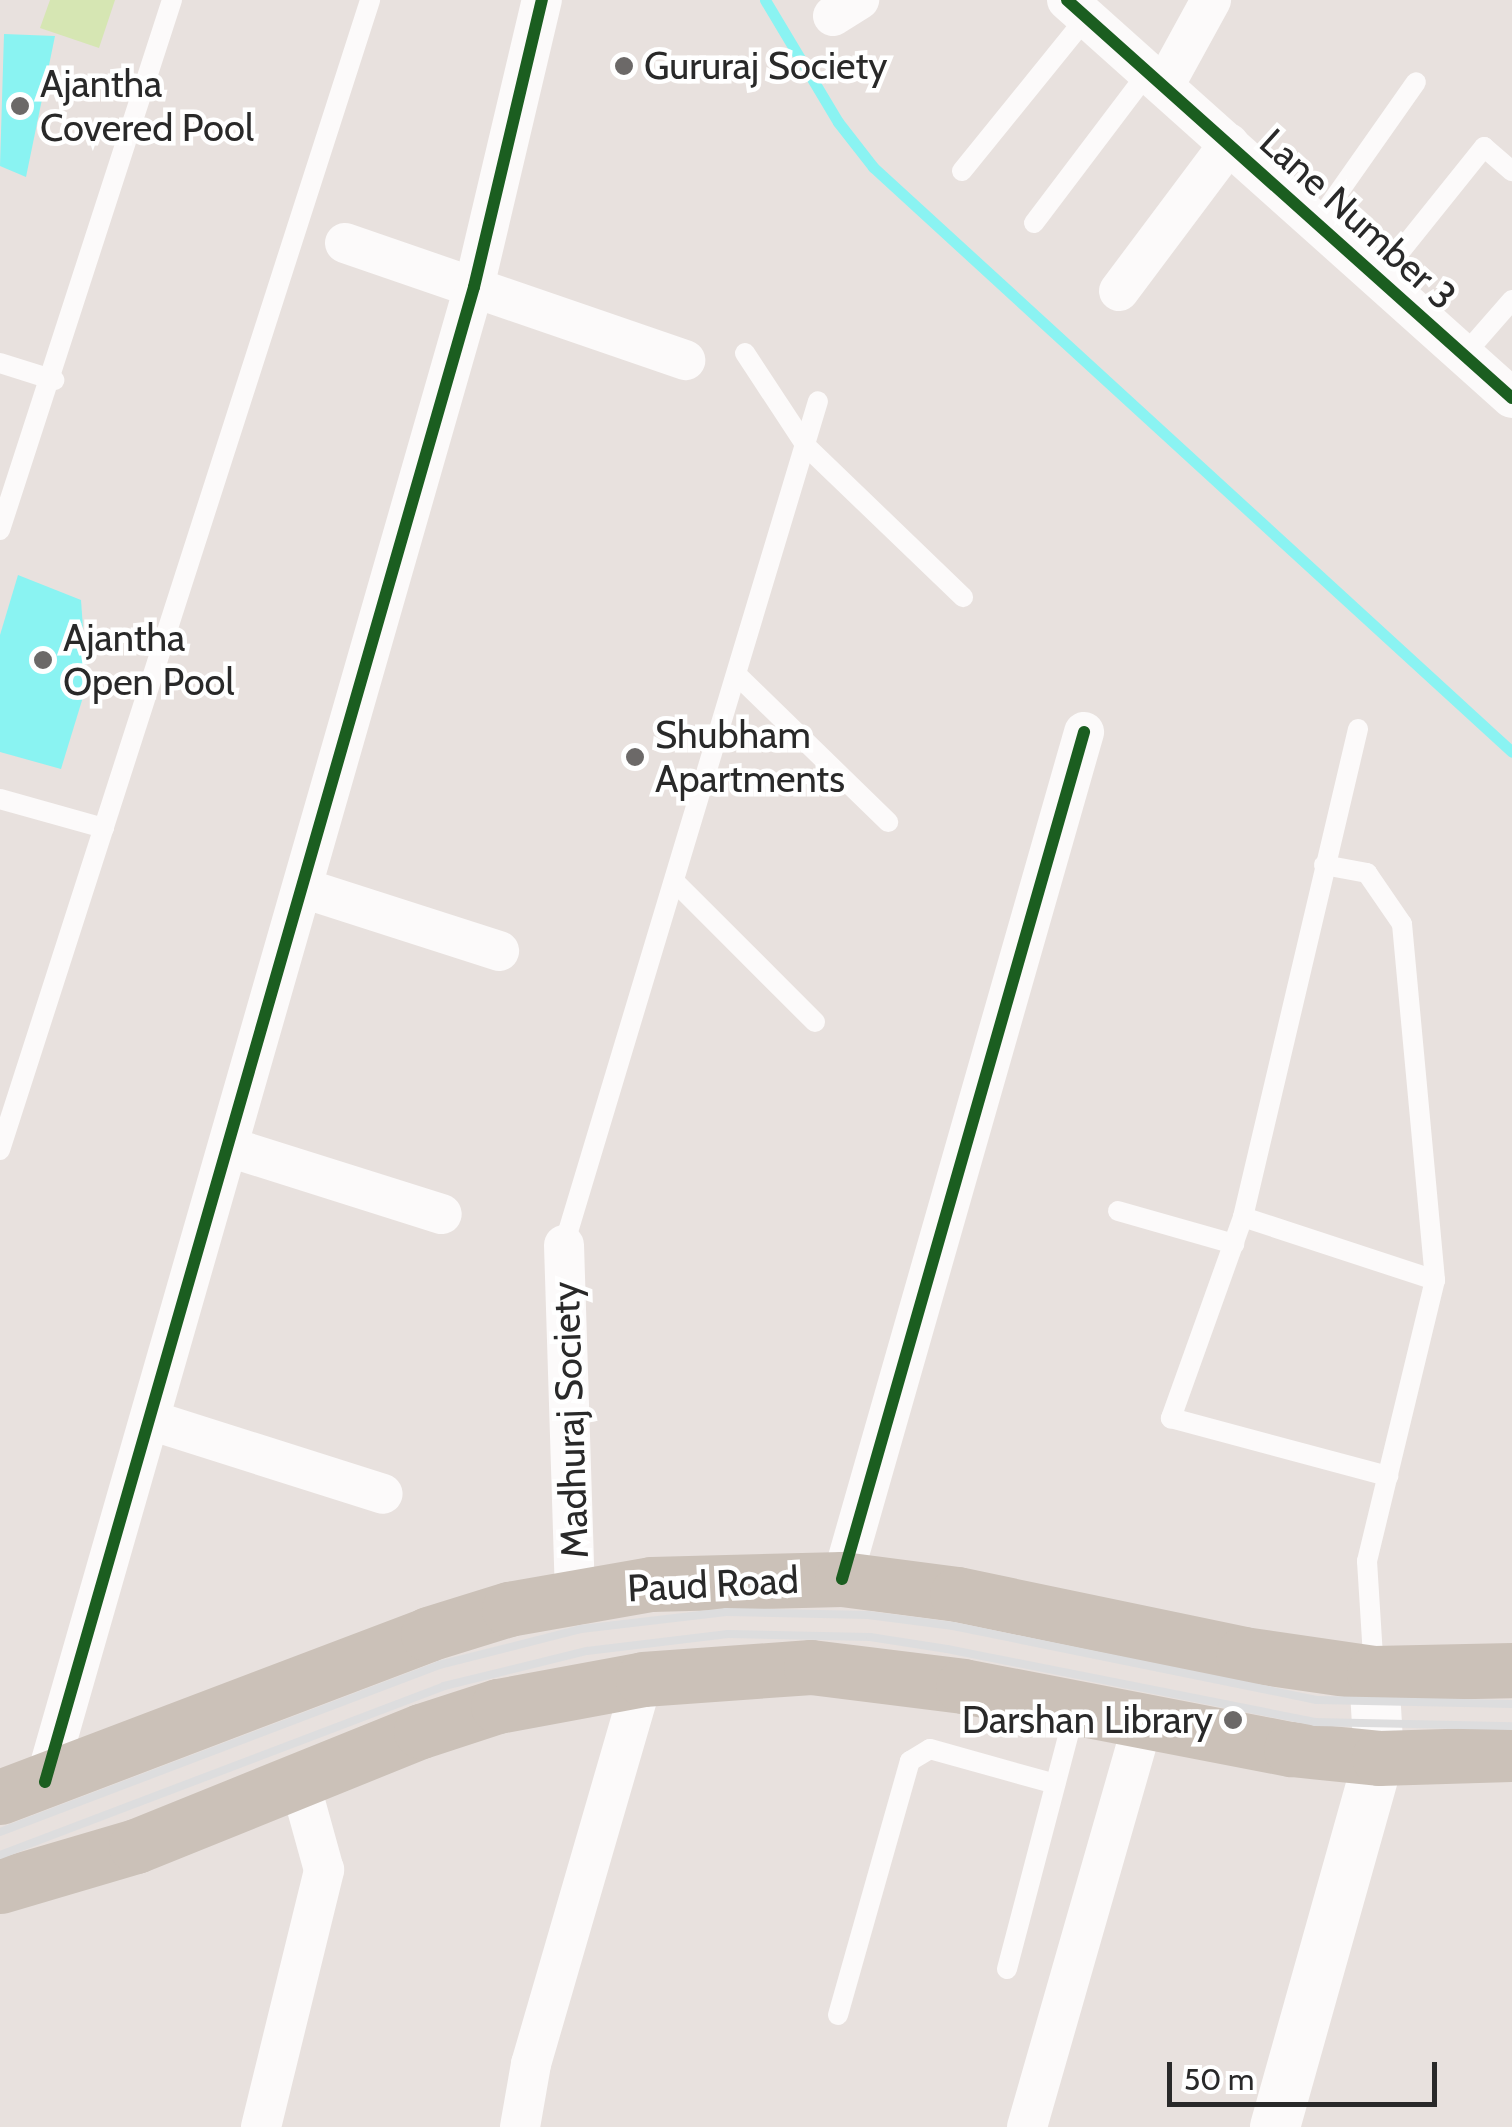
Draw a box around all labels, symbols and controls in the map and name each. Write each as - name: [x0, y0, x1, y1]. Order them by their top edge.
- place label: Gururaj Society: [644, 43, 888, 89]
- marker: Gururaj Society: [613, 55, 635, 77]
- place label: Ajantha Covered Pool: [40, 61, 254, 150]
- marker: Ajantha Covered Pool: [9, 95, 31, 117]
- street label: Lane Number 3: [1251, 119, 1465, 319]
- place label: Ajantha Open Pool: [63, 615, 234, 704]
- marker: Ajantha Open Pool: [32, 649, 54, 671]
- place label: Shubham Apartments: [655, 712, 845, 802]
- marker: Shubham Apartments: [624, 746, 646, 768]
- street label: Madhuraj Society: [542, 1281, 598, 1559]
- street label: Paud Road: [626, 1557, 800, 1611]
- place label: Darshan Library: [962, 1697, 1213, 1743]
- marker: Darshan Library: [1222, 1709, 1244, 1731]
- scale bar: [1172, 2042, 1442, 2104]
- text: 50 m: [1184, 2061, 1254, 2098]

